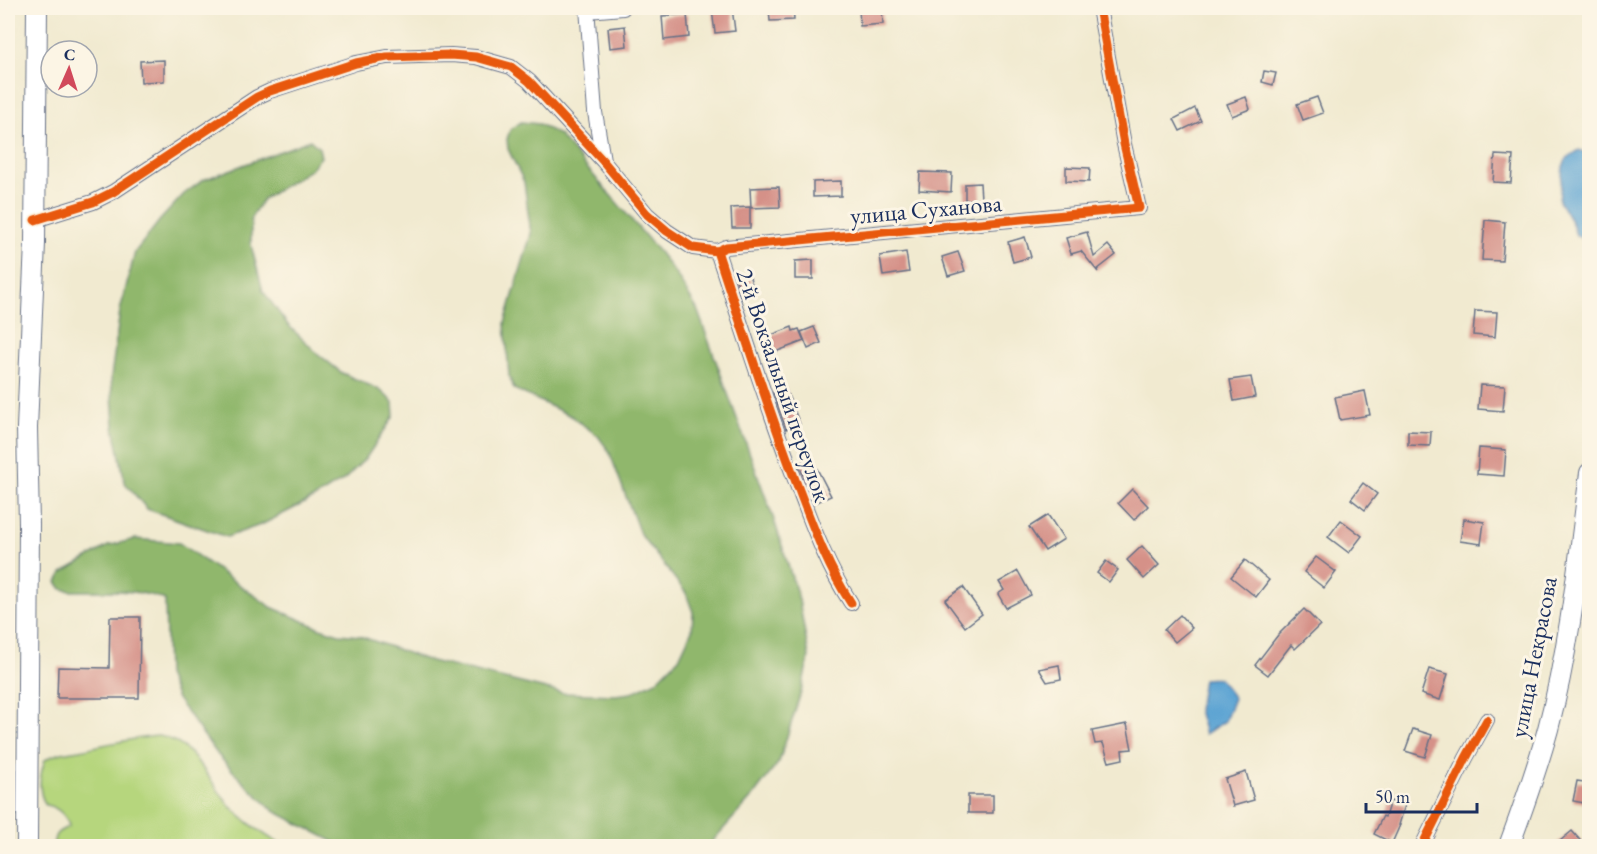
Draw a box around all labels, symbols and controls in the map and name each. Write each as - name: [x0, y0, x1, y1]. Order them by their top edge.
- north arrow: [39, 39, 99, 99]
- text: С: [64, 44, 76, 65]
- street label: улица Суханова: [849, 187, 1004, 231]
- street label: 2-й Вокзальный переулок: [729, 264, 839, 506]
- street label: улица Некрасова: [1502, 573, 1564, 740]
- scale bar: [1366, 776, 1477, 814]
- text: 50 m: [1375, 785, 1410, 808]

